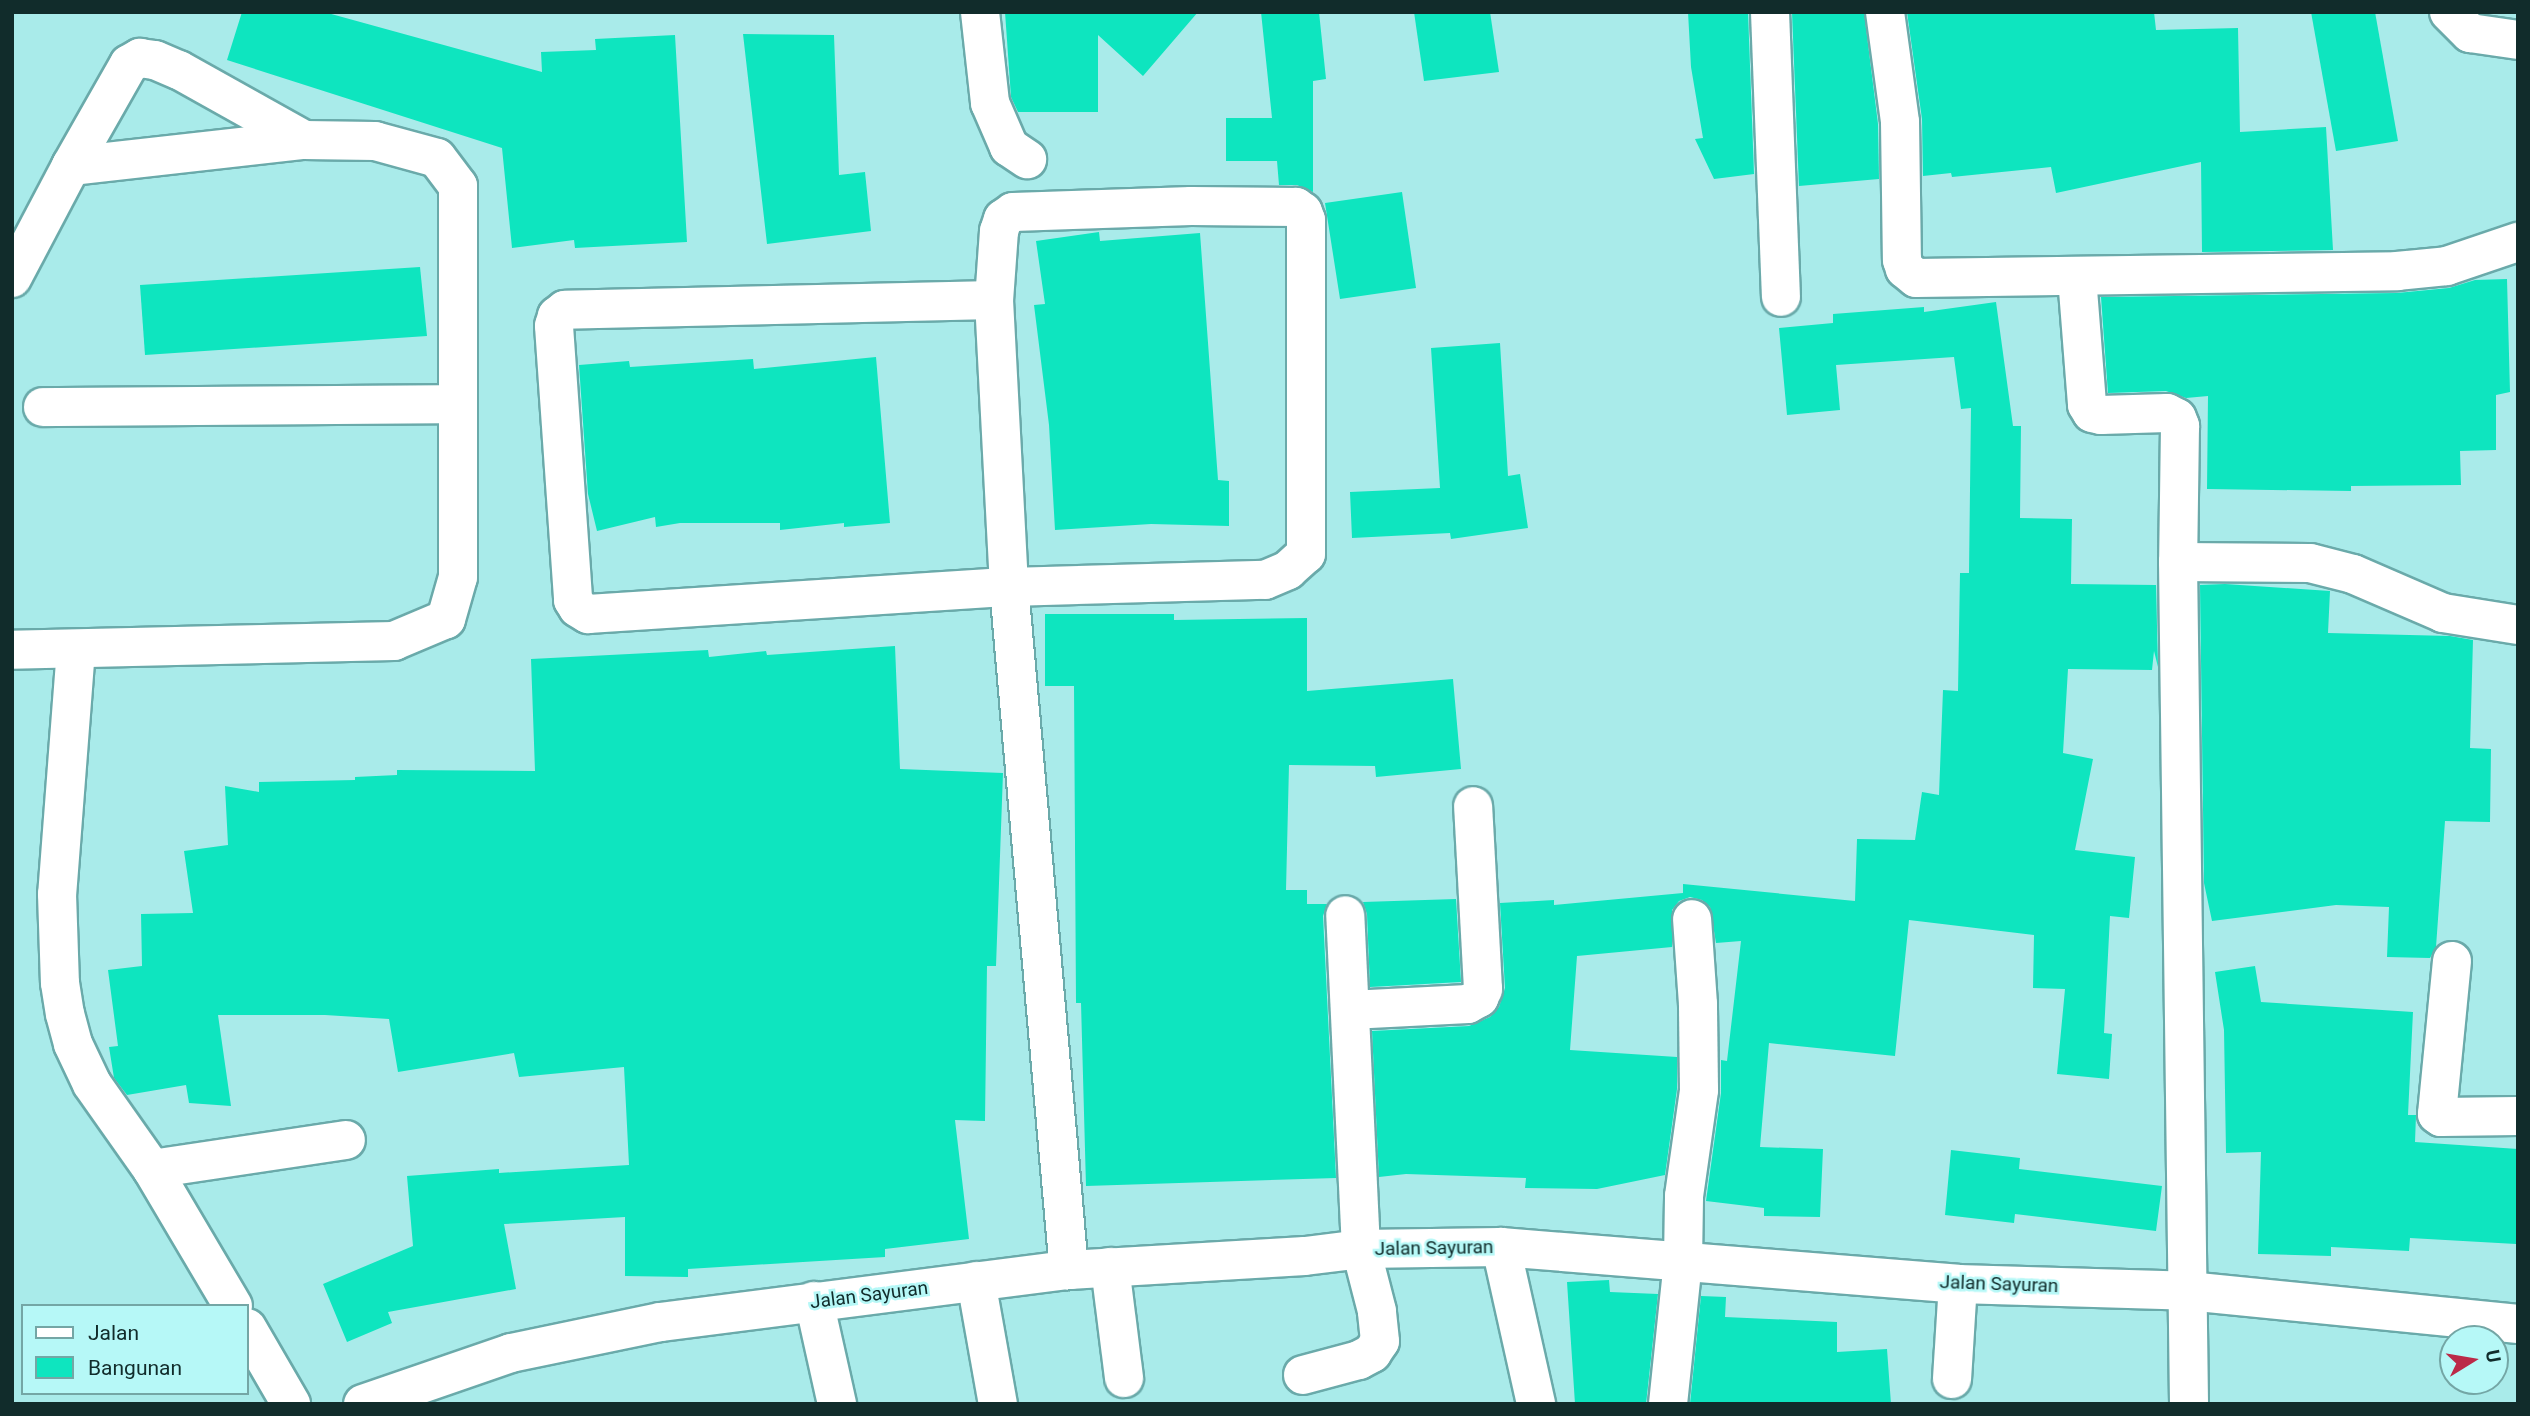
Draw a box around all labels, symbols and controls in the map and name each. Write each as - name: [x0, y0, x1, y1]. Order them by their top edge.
- street label: Jalan Sayuran: [1374, 1236, 1494, 1260]
- street label: Jalan Sayuran: [1939, 1271, 2059, 1297]
- street label: Jalan Sayuran: [809, 1276, 929, 1314]
- legend: [21, 1304, 248, 1395]
- text: Jalan: [88, 1321, 139, 1345]
- north arrow: [2439, 1325, 2509, 1395]
- text: U: [2481, 1348, 2506, 1365]
- text: Bangunan: [88, 1356, 182, 1380]

